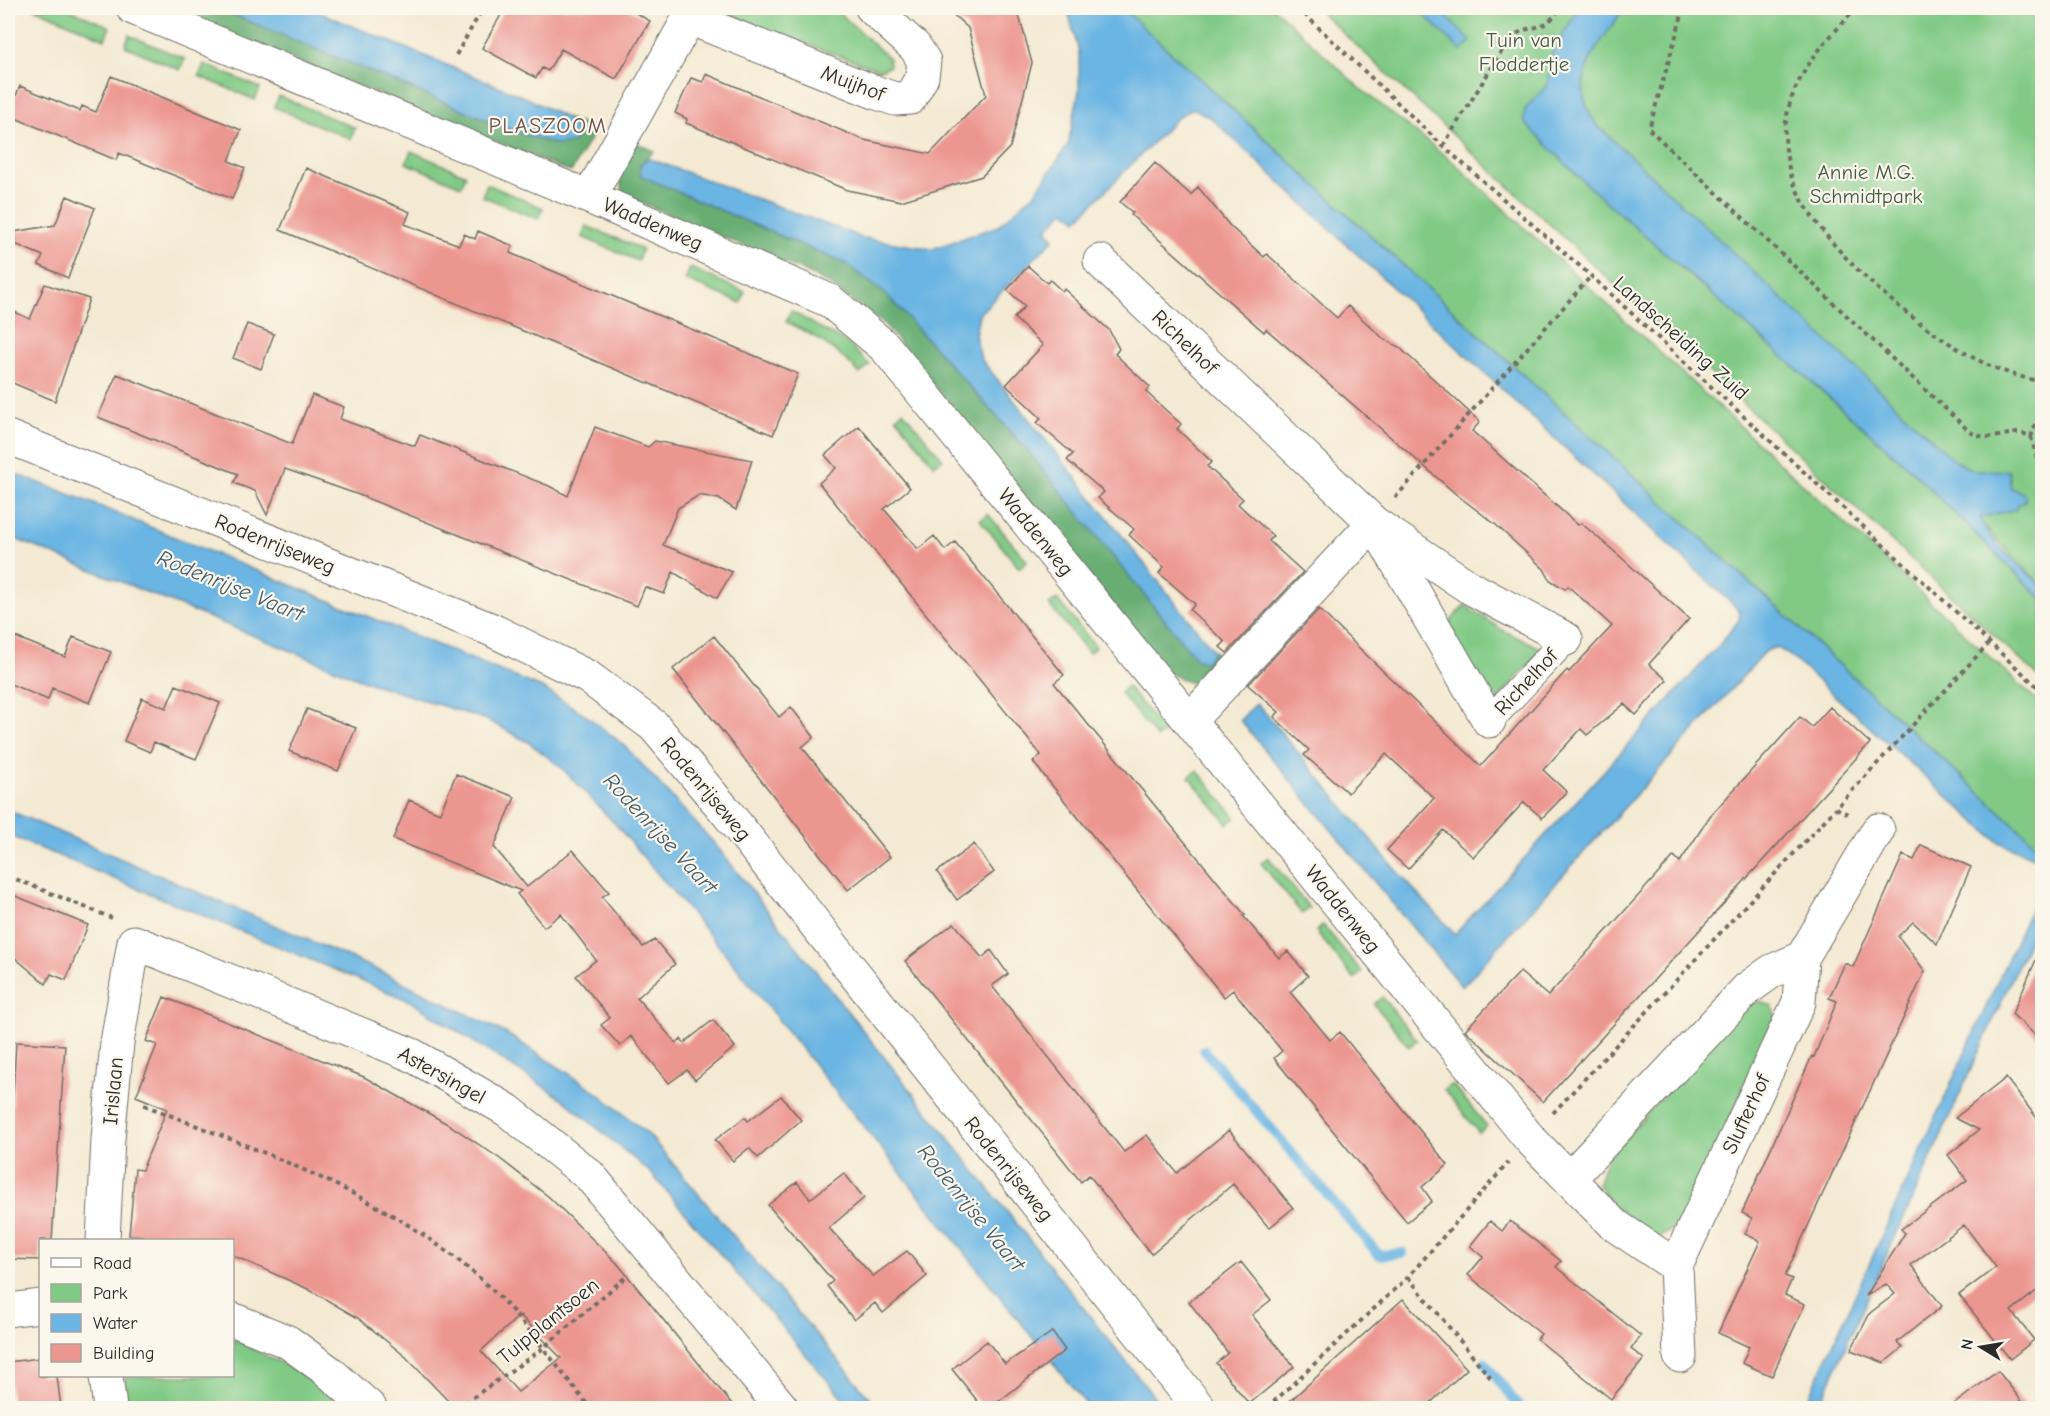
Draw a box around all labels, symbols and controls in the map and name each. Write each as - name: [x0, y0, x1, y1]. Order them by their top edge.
- park label: Tuin van Floddertje: [1479, 28, 1569, 76]
- street label: Muijhof: [818, 60, 889, 106]
- district label: PLASZOOM: [488, 113, 608, 139]
- park label: Annie M.G. Schmidtpark: [1810, 160, 1922, 208]
- street label: Waddenweg: [600, 192, 706, 256]
- street label: Landscheiding Zuid: [1608, 271, 1754, 405]
- street label: Richelhof: [1147, 305, 1224, 380]
- street label: Waddenweg: [993, 483, 1079, 581]
- street label: Rodenrijseweg: [211, 509, 339, 579]
- water label: Rodenrijse Vaart: [154, 545, 310, 628]
- street label: Richelhof: [1489, 643, 1563, 720]
- street label: Rodenrijseweg: [656, 732, 756, 846]
- water label: Rodenrijse Vaart: [598, 768, 724, 901]
- street label: Waddenweg: [1300, 860, 1386, 958]
- street label: Astersingel: [394, 1041, 490, 1109]
- street label: Irislaan: [98, 1056, 128, 1126]
- street label: Slufterhof: [1717, 1069, 1775, 1158]
- street label: Rodenrijseweg: [959, 1112, 1059, 1226]
- water label: Rodenrijse Vaart: [912, 1139, 1032, 1278]
- legend: [39, 1239, 234, 1377]
- text: Road: [93, 1253, 132, 1274]
- street label: Tulpplantsoen: [492, 1273, 604, 1369]
- text: Park: [93, 1283, 128, 1304]
- text: Water: [93, 1313, 138, 1334]
- north arrow: [1951, 1317, 2011, 1377]
- text: N: [1957, 1337, 1977, 1351]
- text: Building: [93, 1343, 155, 1364]

